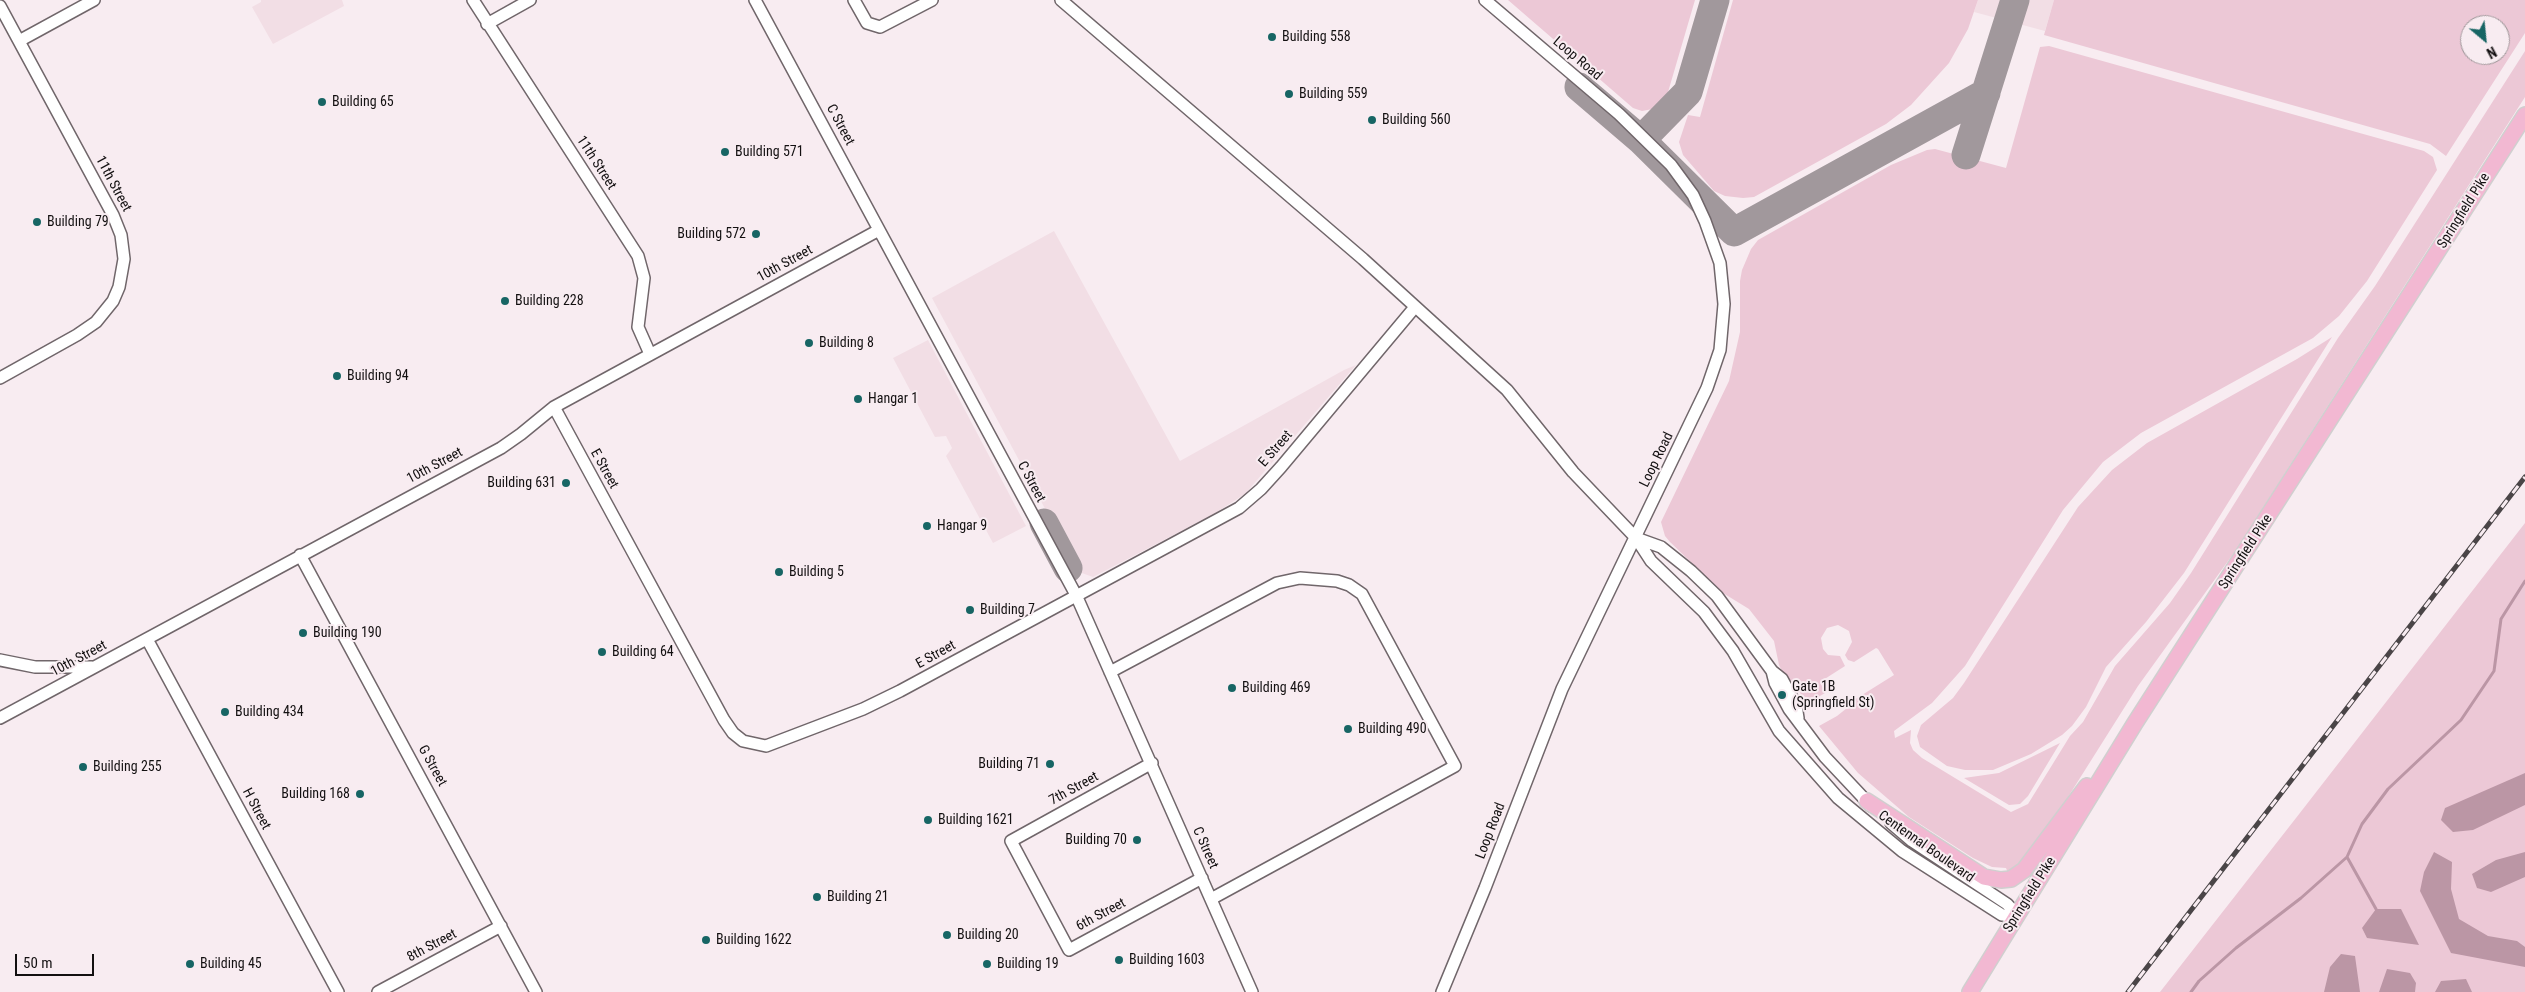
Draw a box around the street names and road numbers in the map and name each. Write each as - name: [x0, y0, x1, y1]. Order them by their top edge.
- street label: Loop Road: [1549, 34, 1605, 84]
- street label: C Street: [822, 102, 858, 148]
- street label: 11th Street: [572, 133, 620, 193]
- street label: 11th Street: [91, 153, 135, 215]
- street label: Springfield Pike: [2434, 170, 2494, 252]
- street label: 10th Street: [754, 242, 816, 286]
- street label: E Street: [1256, 427, 1296, 471]
- street label: Loop Road: [1637, 430, 1677, 490]
- street label: 10th Street: [404, 444, 466, 488]
- street label: E Street: [586, 446, 622, 492]
- street label: C Street: [1013, 459, 1049, 505]
- street label: Springfield Pike: [2216, 511, 2276, 593]
- street label: 10th Street: [48, 637, 110, 681]
- street label: E Street: [913, 637, 959, 673]
- street label: G Street: [414, 743, 450, 789]
- street label: 7th Street: [1046, 769, 1102, 809]
- street label: H Street: [238, 785, 274, 833]
- street label: Loop Road: [1473, 800, 1509, 862]
- street label: Centennal Boulevard: [1875, 808, 1977, 886]
- street label: C Street: [1188, 825, 1222, 871]
- street label: Springfield Pike: [2000, 854, 2060, 936]
- street label: 6th Street: [1073, 895, 1129, 935]
- street label: 8th Street: [404, 926, 460, 966]

